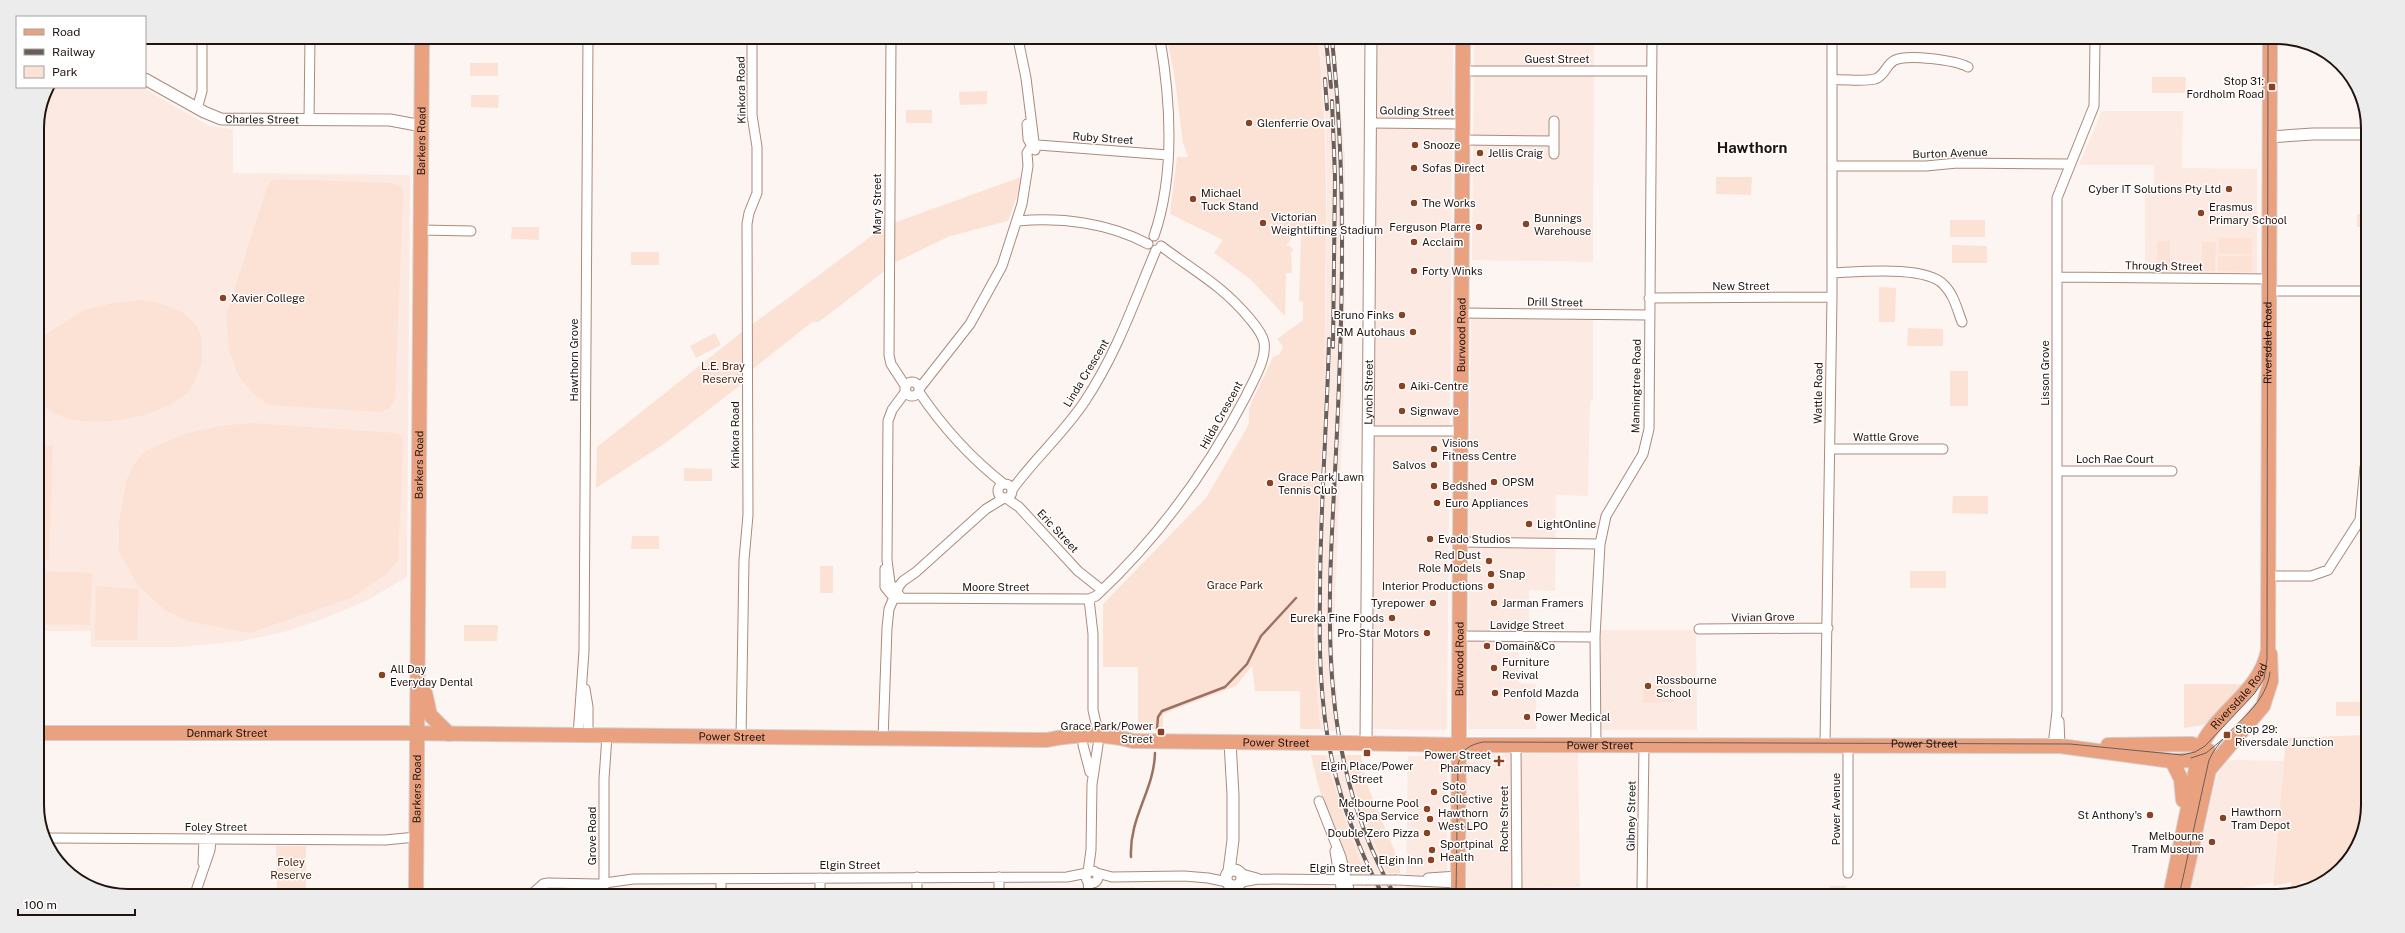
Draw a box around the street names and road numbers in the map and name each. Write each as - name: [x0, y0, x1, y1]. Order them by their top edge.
- street label: Guest Street: [1524, 53, 1590, 65]
- street label: Kinkora Road: [734, 56, 748, 124]
- street label: Golding Street: [1380, 104, 1454, 118]
- street label: Barkers Road: [415, 107, 428, 175]
- street label: Charles Street: [225, 113, 299, 125]
- street label: Ruby Street: [1072, 130, 1134, 146]
- street label: Burton Avenue: [1912, 146, 1988, 160]
- street label: Mary Street: [871, 174, 883, 234]
- street label: Through Street: [2125, 259, 2203, 273]
- street label: New Street: [1712, 280, 1770, 292]
- street label: Drill Street: [1527, 296, 1583, 308]
- street label: Burwood Road: [1455, 298, 1467, 372]
- street label: Riversdale Road: [2261, 302, 2274, 384]
- street label: Hawthorn Grove: [568, 318, 580, 402]
- street label: Linda Crescent: [1061, 337, 1111, 409]
- street label: Manningtree Road: [1629, 339, 1643, 433]
- street label: Lisson Grove: [2039, 340, 2051, 406]
- street label: Lynch Street: [1362, 359, 1375, 425]
- street label: Wattle Road: [1811, 362, 1825, 424]
- street label: Hilda Crescent: [1197, 379, 1245, 451]
- street label: Kinkora Road: [729, 401, 741, 469]
- street label: Barkers Road: [413, 431, 425, 499]
- street label: Wattle Grove: [1853, 431, 1919, 443]
- street label: Loch Rae Court: [2076, 453, 2154, 465]
- street label: Eric Street: [1035, 507, 1081, 555]
- street label: Moore Street: [962, 581, 1030, 593]
- street label: Vivian Grove: [1731, 610, 1795, 624]
- street label: Lavidge Street: [1490, 619, 1564, 631]
- street label: Burwood Road: [1453, 622, 1466, 696]
- street label: Riversdale Road: [2208, 661, 2270, 732]
- street label: Denmark Street: [186, 727, 268, 739]
- street label: Power Street: [698, 730, 766, 743]
- street label: Power Street: [1243, 736, 1310, 749]
- street label: Power Street: [1891, 737, 1958, 750]
- street label: Power Street: [1567, 739, 1633, 751]
- street label: Barkers Road: [410, 755, 423, 823]
- street label: Power Avenue: [1830, 773, 1842, 845]
- street label: Gibney Street: [1624, 781, 1638, 851]
- street label: Roche Street: [1498, 786, 1510, 852]
- street label: Grove Road: [586, 807, 598, 865]
- street label: Foley Street: [185, 821, 247, 833]
- street label: Elgin Street: [820, 859, 880, 871]
- street label: Elgin Street: [1310, 862, 1370, 874]

